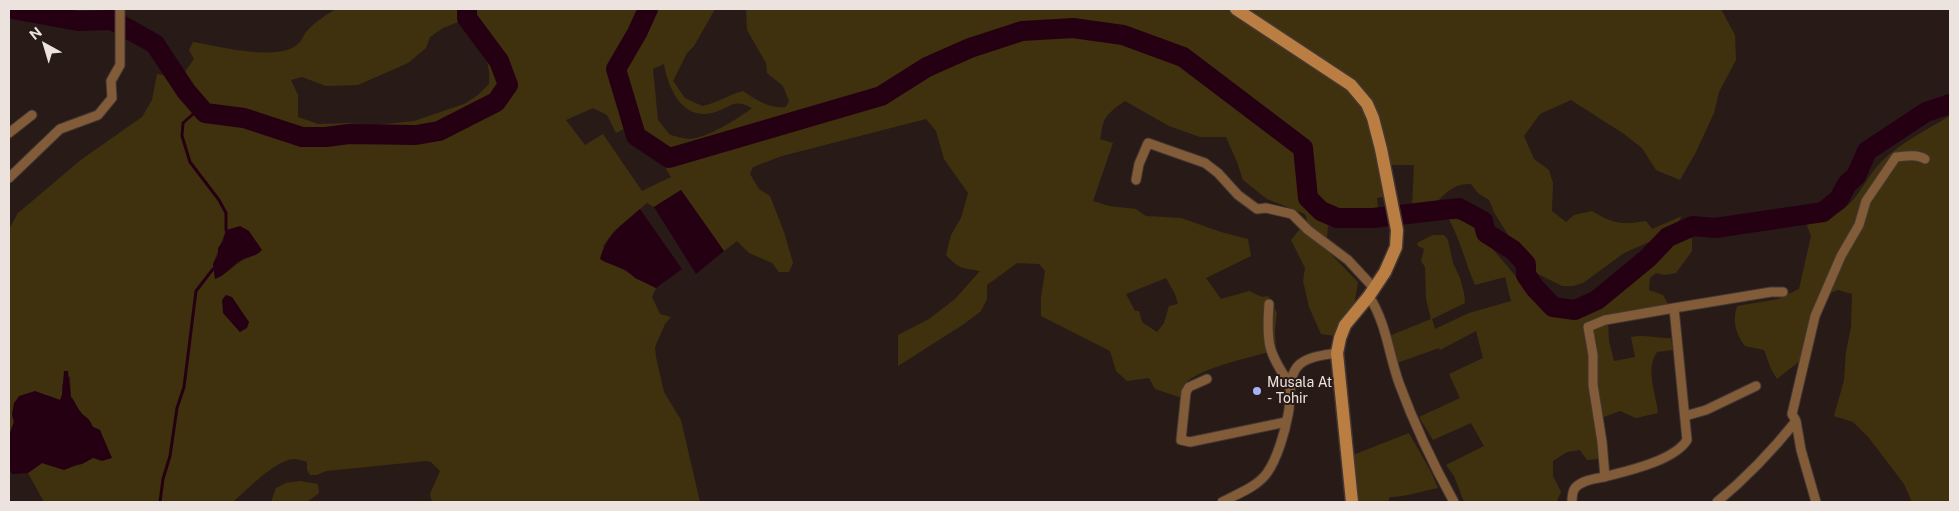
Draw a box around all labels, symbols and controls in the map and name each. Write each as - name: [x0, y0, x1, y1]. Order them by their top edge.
- north arrow: [20, 20, 70, 70]
- text: N: [26, 24, 45, 43]
- place label: Musala At - Tohir: [1267, 375, 1332, 408]
- marker: Musala At - Tohir: [1251, 385, 1263, 397]

